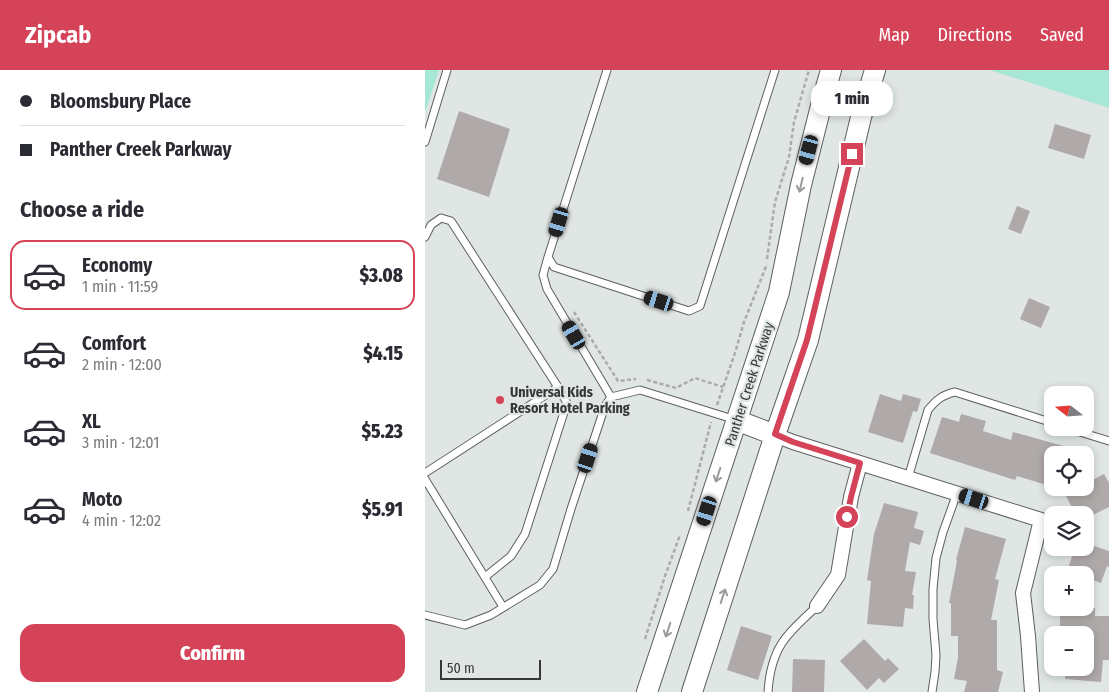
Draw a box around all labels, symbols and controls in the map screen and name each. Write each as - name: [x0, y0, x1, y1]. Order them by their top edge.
- text: Zipcab: [25, 21, 91, 49]
- text: Map: [878, 24, 910, 46]
- text: Directions: [938, 24, 1012, 46]
- text: Saved: [1040, 24, 1084, 46]
- callout: 1 min: [811, 82, 893, 116]
- text: 1 min: [835, 89, 869, 108]
- text: Bloomsbury Place: [50, 90, 191, 113]
- car: [797, 134, 820, 166]
- text: Panther Creek Parkway: [50, 138, 232, 161]
- route end: [841, 143, 863, 165]
- one-way arrow: [796, 176, 805, 192]
- text: Choose a ride: [20, 196, 144, 223]
- car: [547, 205, 570, 239]
- icon: car: [22, 253, 67, 298]
- text: Economy: [82, 254, 152, 277]
- text: $3.08: [359, 264, 403, 287]
- text: 1 min · 11:59: [82, 277, 158, 296]
- car: [642, 289, 675, 313]
- car: [560, 318, 587, 352]
- street label: Panther Creek Parkway: [721, 319, 778, 448]
- icon: car: [22, 331, 67, 376]
- text: Comfort: [82, 332, 146, 355]
- text: $4.15: [363, 342, 403, 365]
- text: 2 min · 12:00: [82, 355, 162, 374]
- place label: Universal Kids Resort Hotel Parking: [510, 384, 630, 417]
- north arrow: [1044, 386, 1094, 436]
- map controls: [1044, 386, 1094, 676]
- marker: Universal Kids Resort Hotel Parking: [494, 394, 506, 406]
- icon: car: [22, 409, 67, 454]
- text: XL: [82, 410, 101, 433]
- text: $5.23: [361, 420, 403, 443]
- text: 3 min · 12:01: [82, 433, 160, 452]
- car: [576, 441, 599, 475]
- button: locate: [1044, 446, 1094, 496]
- one-way arrow: [713, 467, 723, 483]
- icon: car: [22, 487, 67, 532]
- car: [957, 487, 990, 511]
- text: Moto: [82, 488, 122, 511]
- car: [695, 494, 718, 528]
- text: $5.91: [362, 498, 403, 521]
- route start: [836, 506, 858, 528]
- button: layers: [1044, 506, 1094, 556]
- text: 4 min · 12:02: [82, 511, 161, 530]
- button: +: [1044, 566, 1094, 616]
- one-way arrow: [719, 588, 729, 604]
- one-way arrow: [663, 621, 672, 637]
- button: Confirm: [20, 624, 405, 682]
- button: −: [1044, 626, 1094, 676]
- scale bar: [440, 657, 541, 680]
- text: 50 m: [447, 660, 475, 677]

